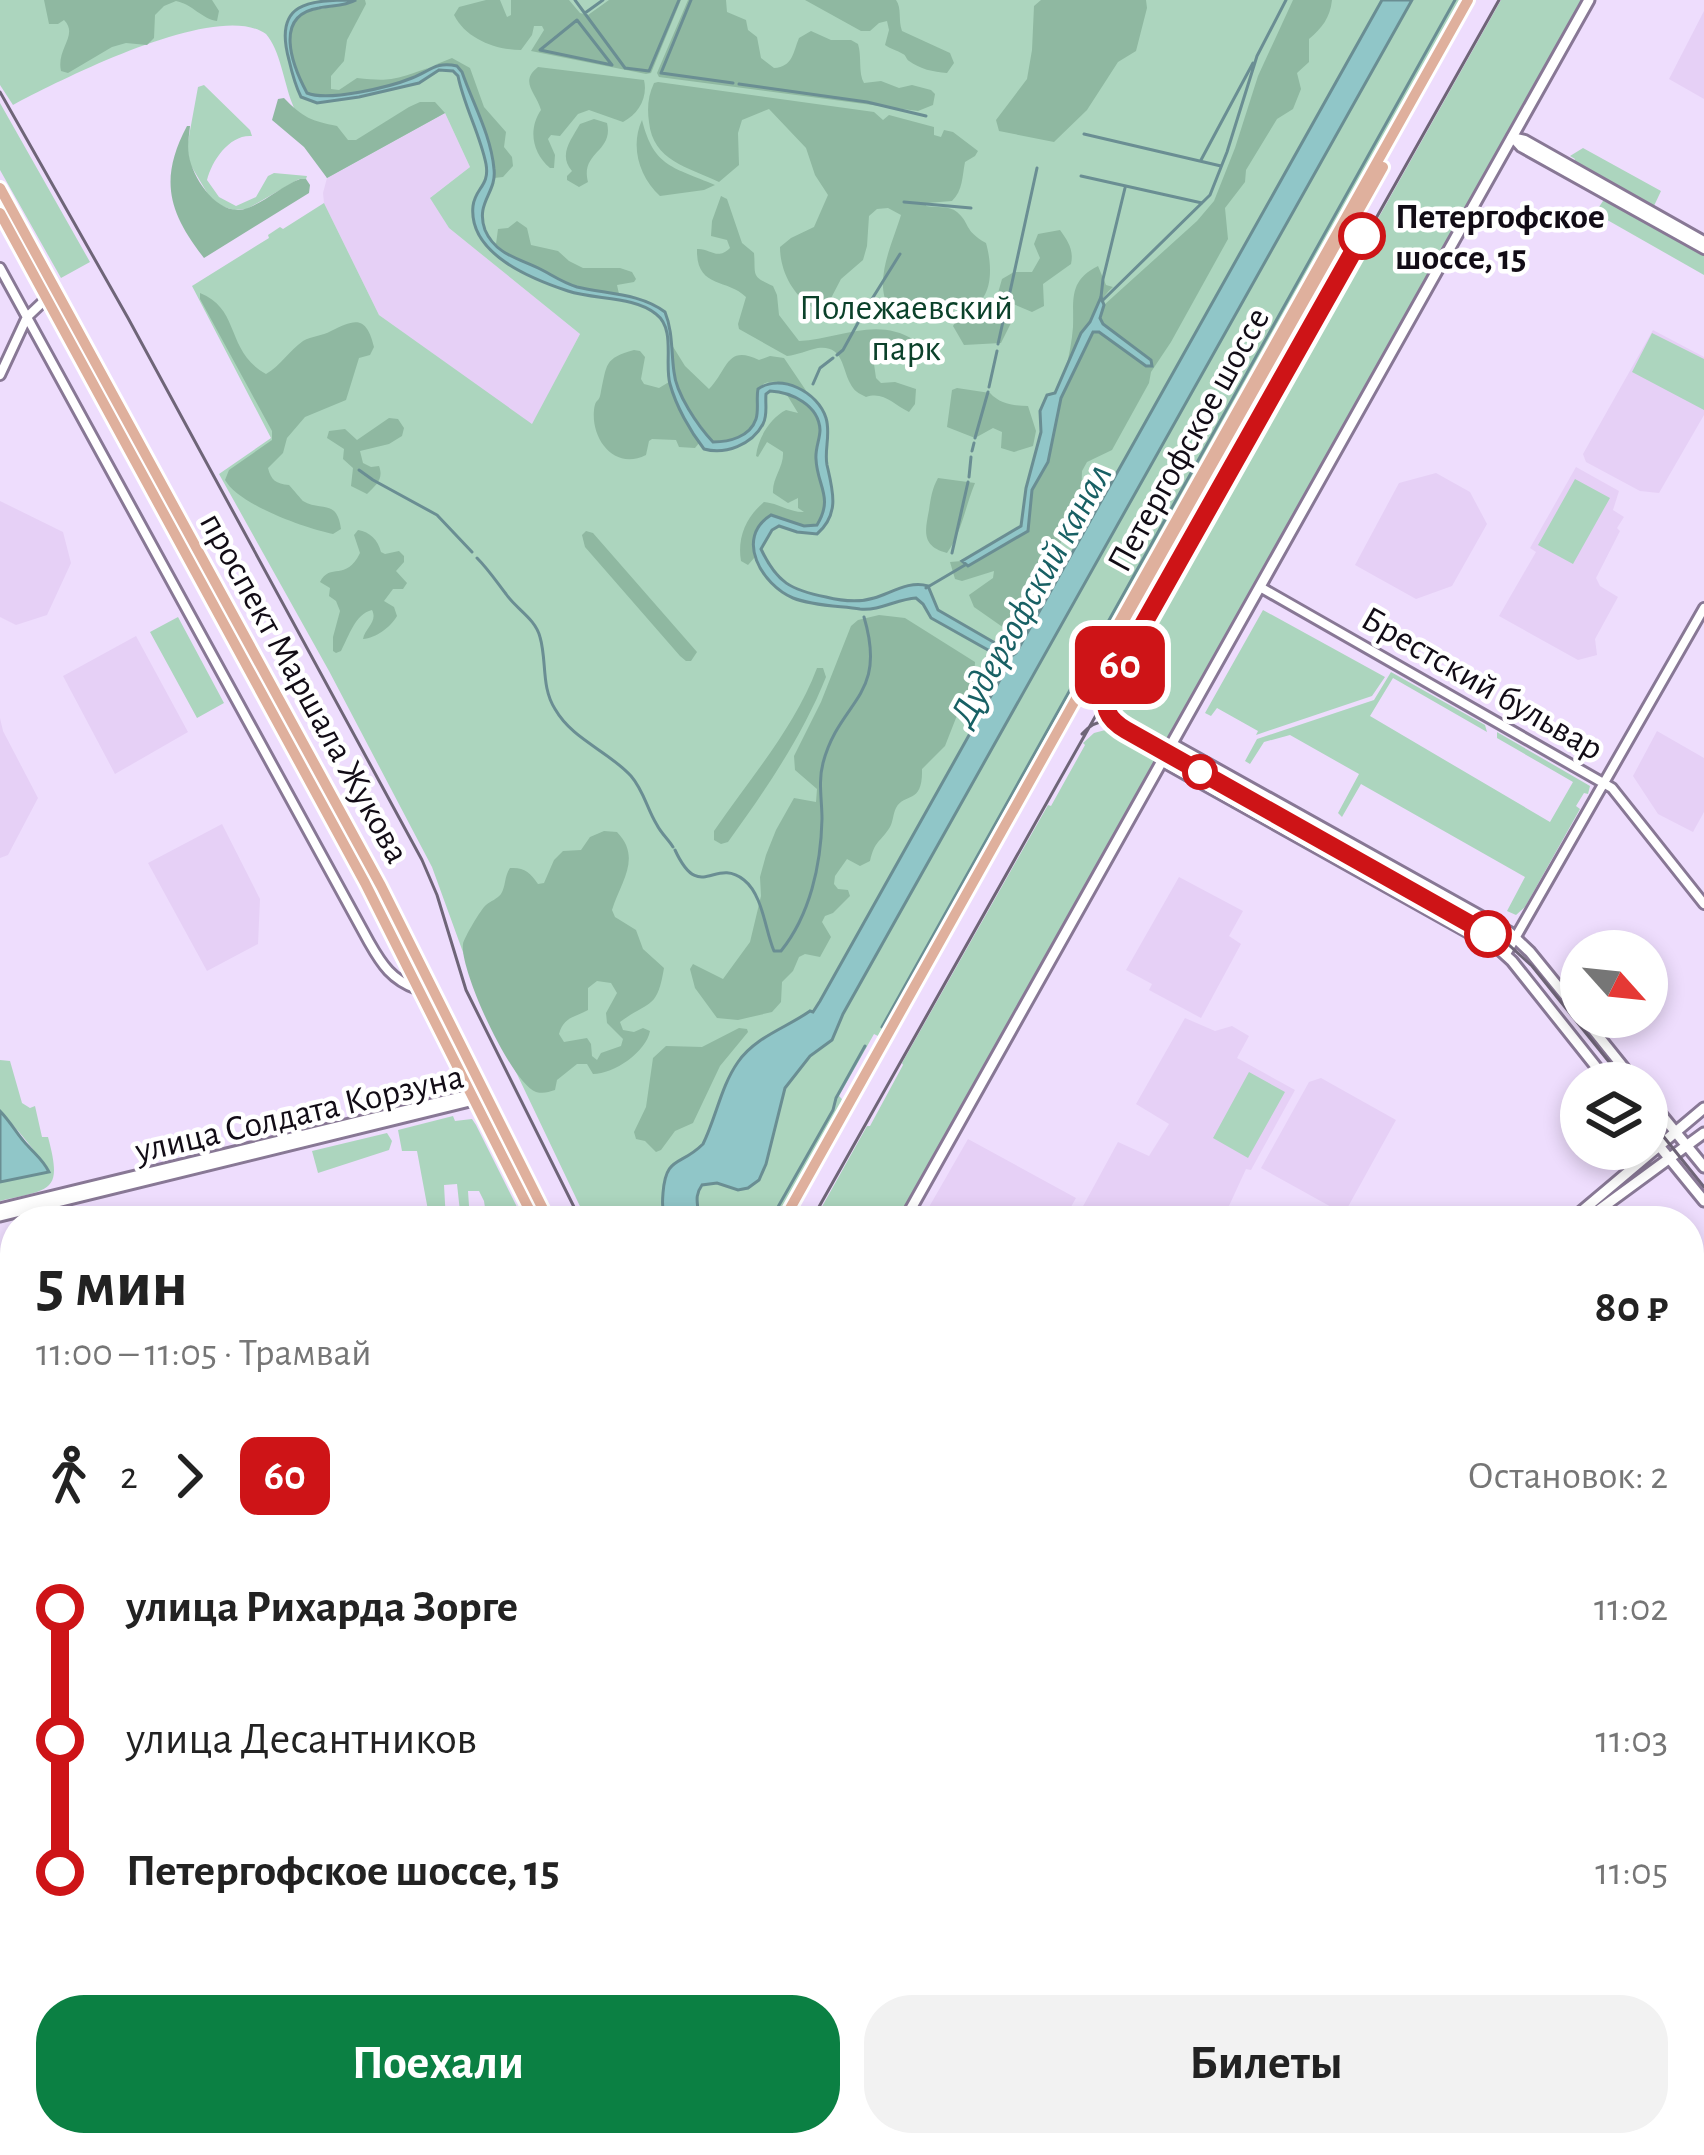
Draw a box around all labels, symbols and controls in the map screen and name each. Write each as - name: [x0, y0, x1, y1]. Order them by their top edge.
- place label: Петергофское шоссе, 15: [1395, 199, 1605, 276]
- marker: Петергофское шоссе, 15: [1340, 214, 1384, 258]
- park label: Полежаевский парк: [799, 290, 1013, 367]
- street label: Петергофское шоссе: [1101, 302, 1276, 578]
- water label: Дудергофский канал: [942, 457, 1119, 734]
- street label: проспект Маршала Жукова: [193, 507, 416, 869]
- street label: Брестский бульвар: [1355, 600, 1609, 767]
- line badge: 60: [1066, 626, 1174, 704]
- text: 60: [1099, 644, 1141, 686]
- unlabelled marker: [1184, 756, 1216, 788]
- unlabelled marker: [1466, 912, 1510, 956]
- north arrow: [1560, 930, 1668, 1038]
- map controls: [1560, 930, 1668, 1170]
- street label: улица Солдата Корзуна: [131, 1059, 467, 1169]
- button: layers: [1560, 1062, 1668, 1170]
- text: 5 мин: [36, 1252, 188, 1318]
- text: 80 ₽: [1595, 1285, 1668, 1330]
- text: 11:00 – 11:05 · Трамвай: [36, 1334, 372, 1373]
- icon: walk: [36, 1443, 102, 1509]
- icon: forward: [156, 1443, 222, 1509]
- text: 60: [264, 1455, 306, 1497]
- text: 2: [120, 1457, 138, 1496]
- text: Остановок: 2: [1468, 1457, 1668, 1496]
- text: улица Рихарда Зорге: [126, 1585, 518, 1630]
- text: 11:02: [1594, 1589, 1668, 1628]
- text: улица Десантников: [126, 1717, 477, 1762]
- text: 11:03: [1596, 1721, 1668, 1760]
- text: Петергофское шоссе, 15: [126, 1849, 560, 1894]
- text: 11:05: [1595, 1853, 1668, 1892]
- button: Поехали: [36, 1995, 840, 2133]
- button: Билеты: [864, 1995, 1668, 2133]

